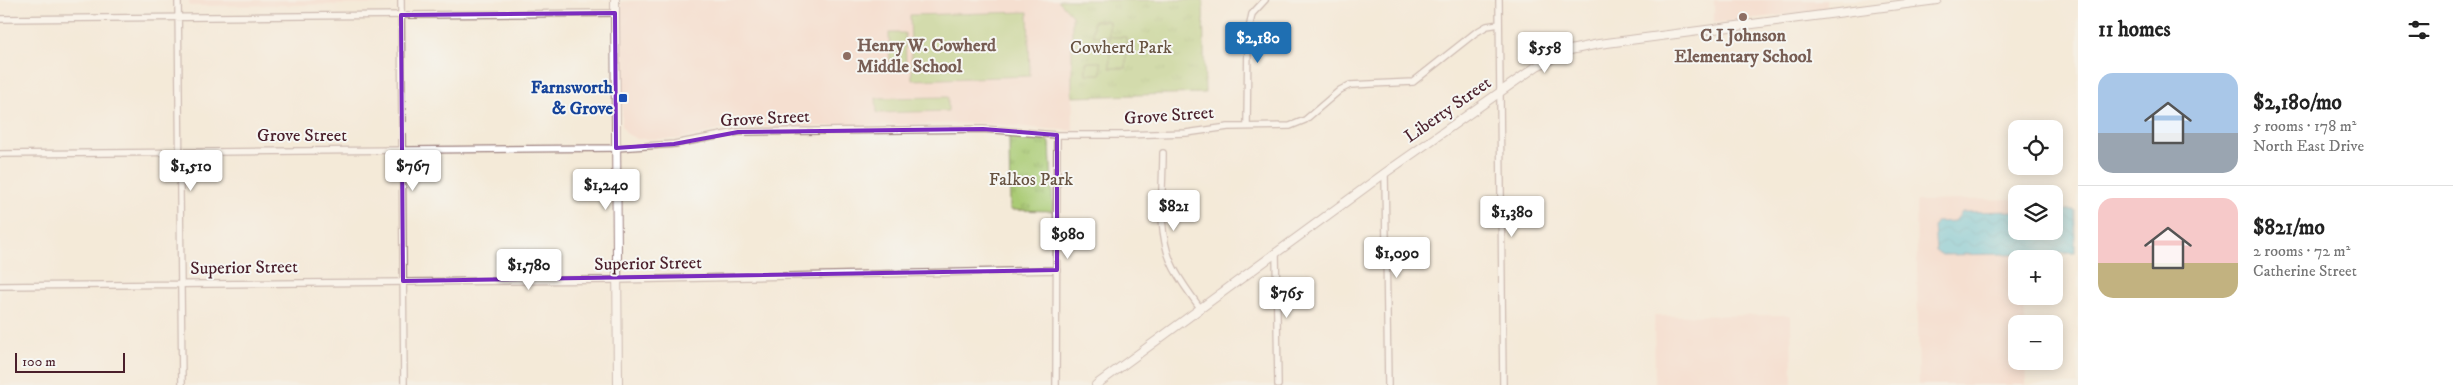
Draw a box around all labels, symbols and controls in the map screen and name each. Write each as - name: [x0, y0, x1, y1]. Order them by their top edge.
- marker: C I Johnson Elementary School: [1737, 11, 1749, 23]
- icon: filters: [2405, 16, 2433, 44]
- text: 11 homes: [2098, 17, 2171, 43]
- pin: $2,180: [1217, 22, 1299, 64]
- place label: C I Johnson Elementary School: [1674, 25, 1812, 68]
- text: $2,180: [1236, 28, 1280, 48]
- pin: $558: [1515, 32, 1575, 74]
- place label: Henry W. Cowherd Middle School: [857, 35, 997, 78]
- park label: Cowherd Park: [1070, 37, 1172, 59]
- text: $558: [1529, 38, 1561, 58]
- marker: Henry W. Cowherd Middle School: [841, 50, 853, 62]
- street label: Liberty Street: [1400, 72, 1496, 148]
- place label: Farnsworth & Grove: [531, 77, 614, 120]
- text: $2,180/mo: [2253, 90, 2342, 116]
- marker: Farnsworth & Grove: [617, 92, 629, 104]
- icon: home: [2138, 93, 2198, 153]
- street label: Grove Street: [1123, 102, 1215, 130]
- street label: Grove Street: [720, 106, 811, 132]
- text: 5 rooms · 178 m²: [2253, 116, 2356, 136]
- map controls: [2008, 120, 2063, 370]
- button: locate: [2008, 120, 2063, 175]
- street label: Grove Street: [257, 125, 347, 147]
- text: North East Drive: [2253, 136, 2364, 156]
- pin: $1,510: [150, 150, 232, 192]
- pin: $767: [383, 150, 443, 192]
- text: $1,510: [170, 156, 212, 176]
- text: $767: [396, 156, 430, 176]
- pin: $1,240: [565, 168, 647, 211]
- park label: Falkos Park: [989, 169, 1073, 191]
- text: $1,240: [584, 175, 628, 195]
- button: layers: [2008, 185, 2063, 240]
- pin: $821: [1144, 190, 1204, 232]
- text: $821: [1159, 196, 1189, 216]
- pin: $1,380: [1471, 196, 1553, 238]
- text: $1,380: [1491, 202, 1533, 222]
- text: $821/mo: [2253, 215, 2325, 241]
- pin: $980: [1038, 218, 1098, 260]
- icon: home: [2138, 218, 2198, 278]
- text: $980: [1051, 224, 1085, 244]
- pin: $1,090: [1356, 236, 1438, 279]
- text: 2 rooms · 72 m²: [2253, 241, 2350, 261]
- text: $1,090: [1375, 243, 1419, 263]
- pin: $1,780: [488, 248, 570, 291]
- button: +: [2008, 250, 2063, 305]
- street label: Superior Street: [594, 252, 702, 276]
- text: $1,780: [508, 255, 550, 275]
- street label: Superior Street: [190, 256, 298, 280]
- text: Catherine Street: [2253, 261, 2357, 281]
- pin: $765: [1257, 276, 1317, 319]
- text: $765: [1270, 283, 1304, 303]
- button: −: [2008, 315, 2063, 370]
- scale bar: [15, 350, 125, 373]
- text: 100 m: [22, 353, 56, 371]

